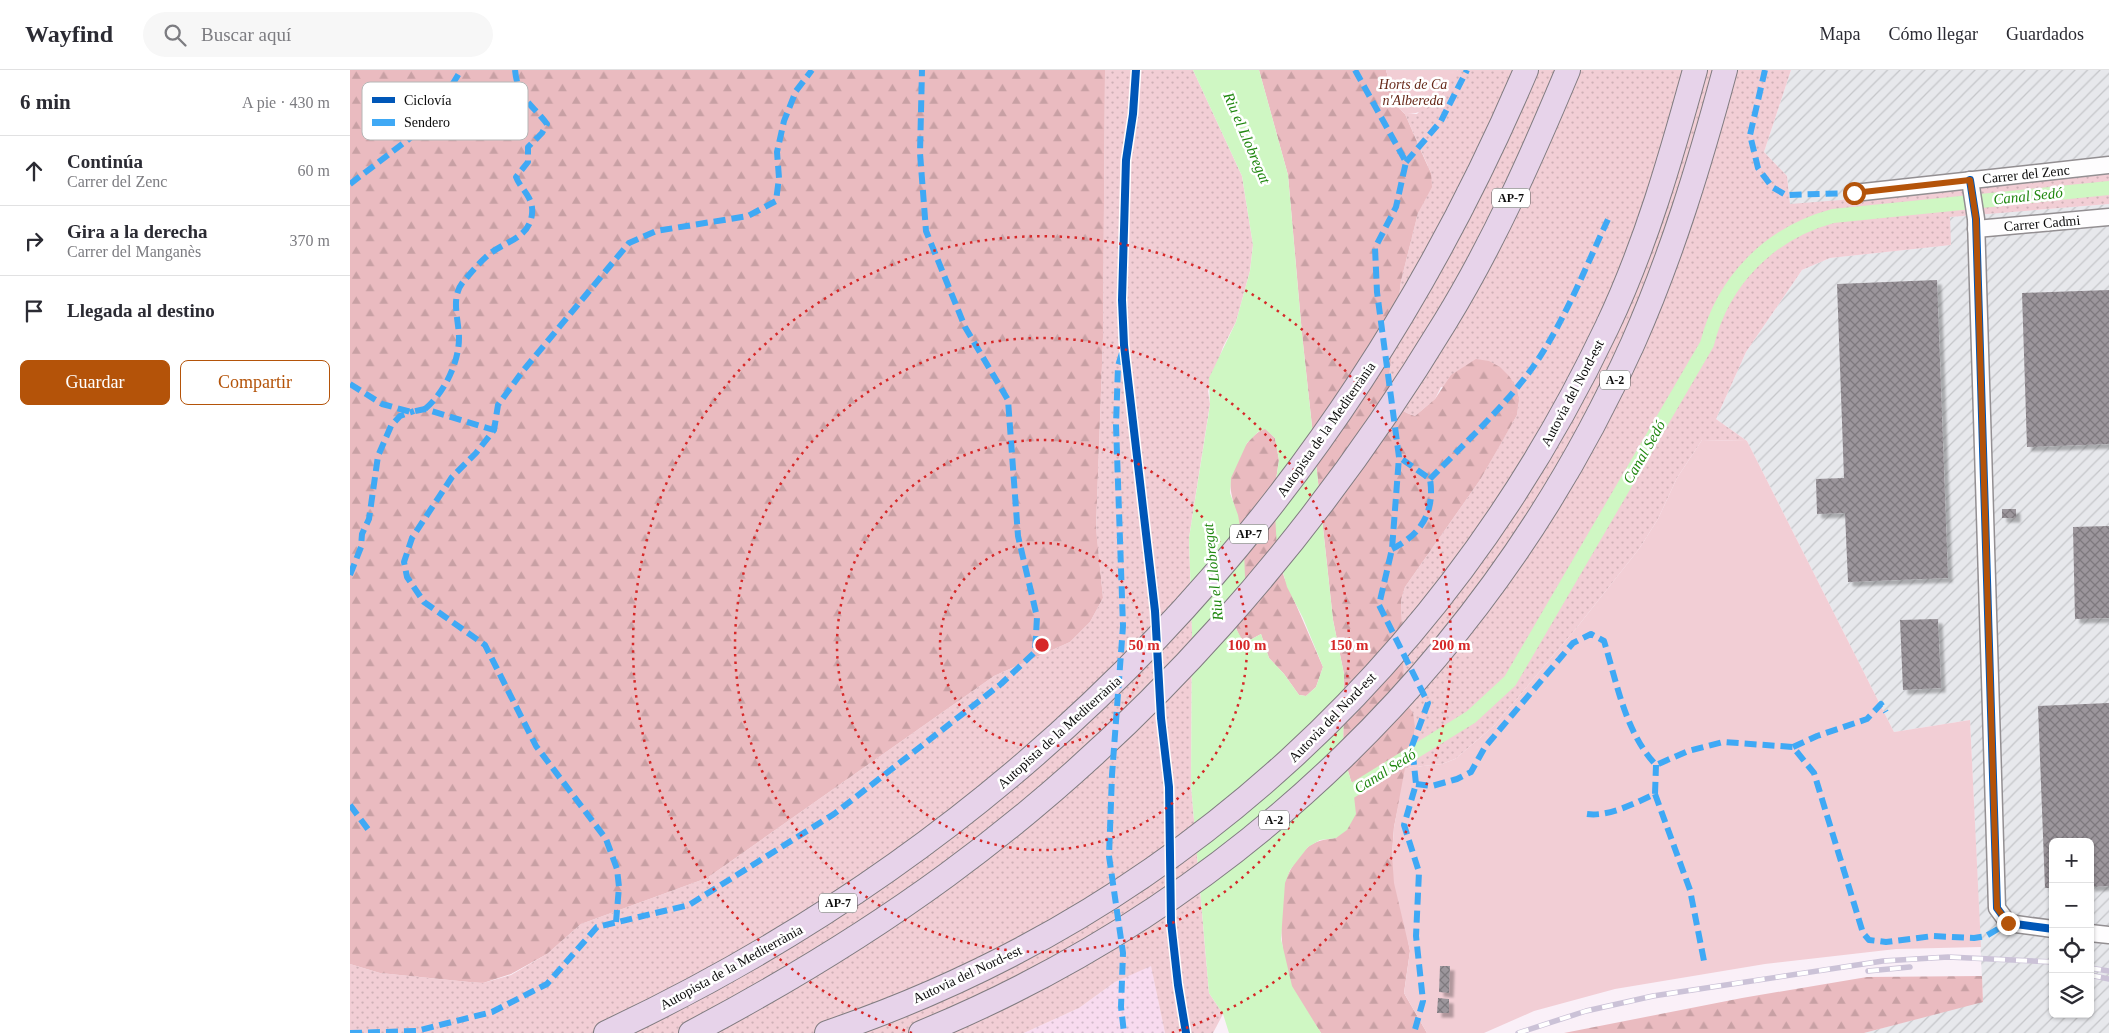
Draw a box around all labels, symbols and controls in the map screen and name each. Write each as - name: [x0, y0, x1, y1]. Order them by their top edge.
- search box: [143, 12, 493, 57]
- text: Wayfind: [25, 21, 113, 47]
- icon: search: [161, 21, 189, 49]
- text: Buscar aquí: [201, 24, 291, 45]
- text: Mapa: [1820, 24, 1861, 44]
- text: Cómo llegar: [1889, 24, 1978, 44]
- text: Guardados: [2006, 24, 2084, 44]
- park label: Horts de Ca n'Albereda: [1378, 77, 1447, 108]
- legend: [362, 82, 528, 140]
- water label: Riu el Llobregat: [1220, 89, 1274, 187]
- text: 6 min: [20, 90, 71, 114]
- text: Ciclovía: [404, 93, 452, 108]
- text: A pie · 430 m: [242, 94, 330, 111]
- text: Sendero: [404, 115, 450, 130]
- text: Continúa: [67, 151, 143, 172]
- icon: ahead: [20, 157, 48, 185]
- text: 60 m: [298, 162, 330, 179]
- street label: Carrer del Zenc: [1982, 162, 2071, 187]
- text: Carrer del Zenc: [67, 173, 167, 190]
- route start: [1843, 182, 1866, 205]
- water label: Canal Sedó: [1993, 184, 2064, 208]
- road number: AP-7: [1492, 189, 1530, 208]
- street label: Carrer Cadmi: [2003, 213, 2081, 234]
- text: Gira a la derecha: [67, 221, 208, 242]
- icon: right: [20, 227, 48, 255]
- text: 370 m: [290, 232, 330, 249]
- text: Carrer del Manganès: [67, 243, 201, 260]
- icon: arrive: [20, 297, 48, 325]
- text: Llegada al destino: [67, 300, 215, 321]
- street label: Autovia del Nord-est: [1538, 337, 1607, 449]
- street label: Autopista de la Mediterrània: [1274, 359, 1379, 499]
- button: Guardar: [20, 360, 170, 405]
- button: Compartir: [180, 360, 330, 405]
- road number: A-2: [1600, 370, 1630, 390]
- water label: Canal Sedó: [1620, 417, 1669, 486]
- water label: Riu el Llobregat: [1200, 522, 1226, 622]
- road number: AP-7: [1230, 524, 1268, 544]
- centre of rings: [1033, 636, 1051, 654]
- text: 50 m: [1128, 637, 1160, 653]
- text: 100 m: [1228, 637, 1267, 653]
- text: 150 m: [1330, 637, 1369, 653]
- text: 200 m: [1432, 637, 1471, 653]
- street label: Autovia del Nord-est: [1286, 670, 1379, 765]
- street label: Autopista de la Mediterrània: [995, 673, 1125, 792]
- water label: Canal Sedó: [1351, 746, 1419, 796]
- road number: A-2: [1259, 810, 1289, 830]
- map controls: [2049, 838, 2094, 1018]
- button: +: [2049, 838, 2094, 883]
- button: −: [2049, 883, 2094, 928]
- road number: AP-7: [819, 894, 857, 912]
- route end: [1997, 912, 2020, 935]
- street label: Autopista de la Mediterrània: [657, 922, 806, 1013]
- button: locate: [2049, 928, 2094, 973]
- street label: Autovia del Nord-est: [910, 943, 1024, 1006]
- button: layers: [2049, 973, 2094, 1018]

